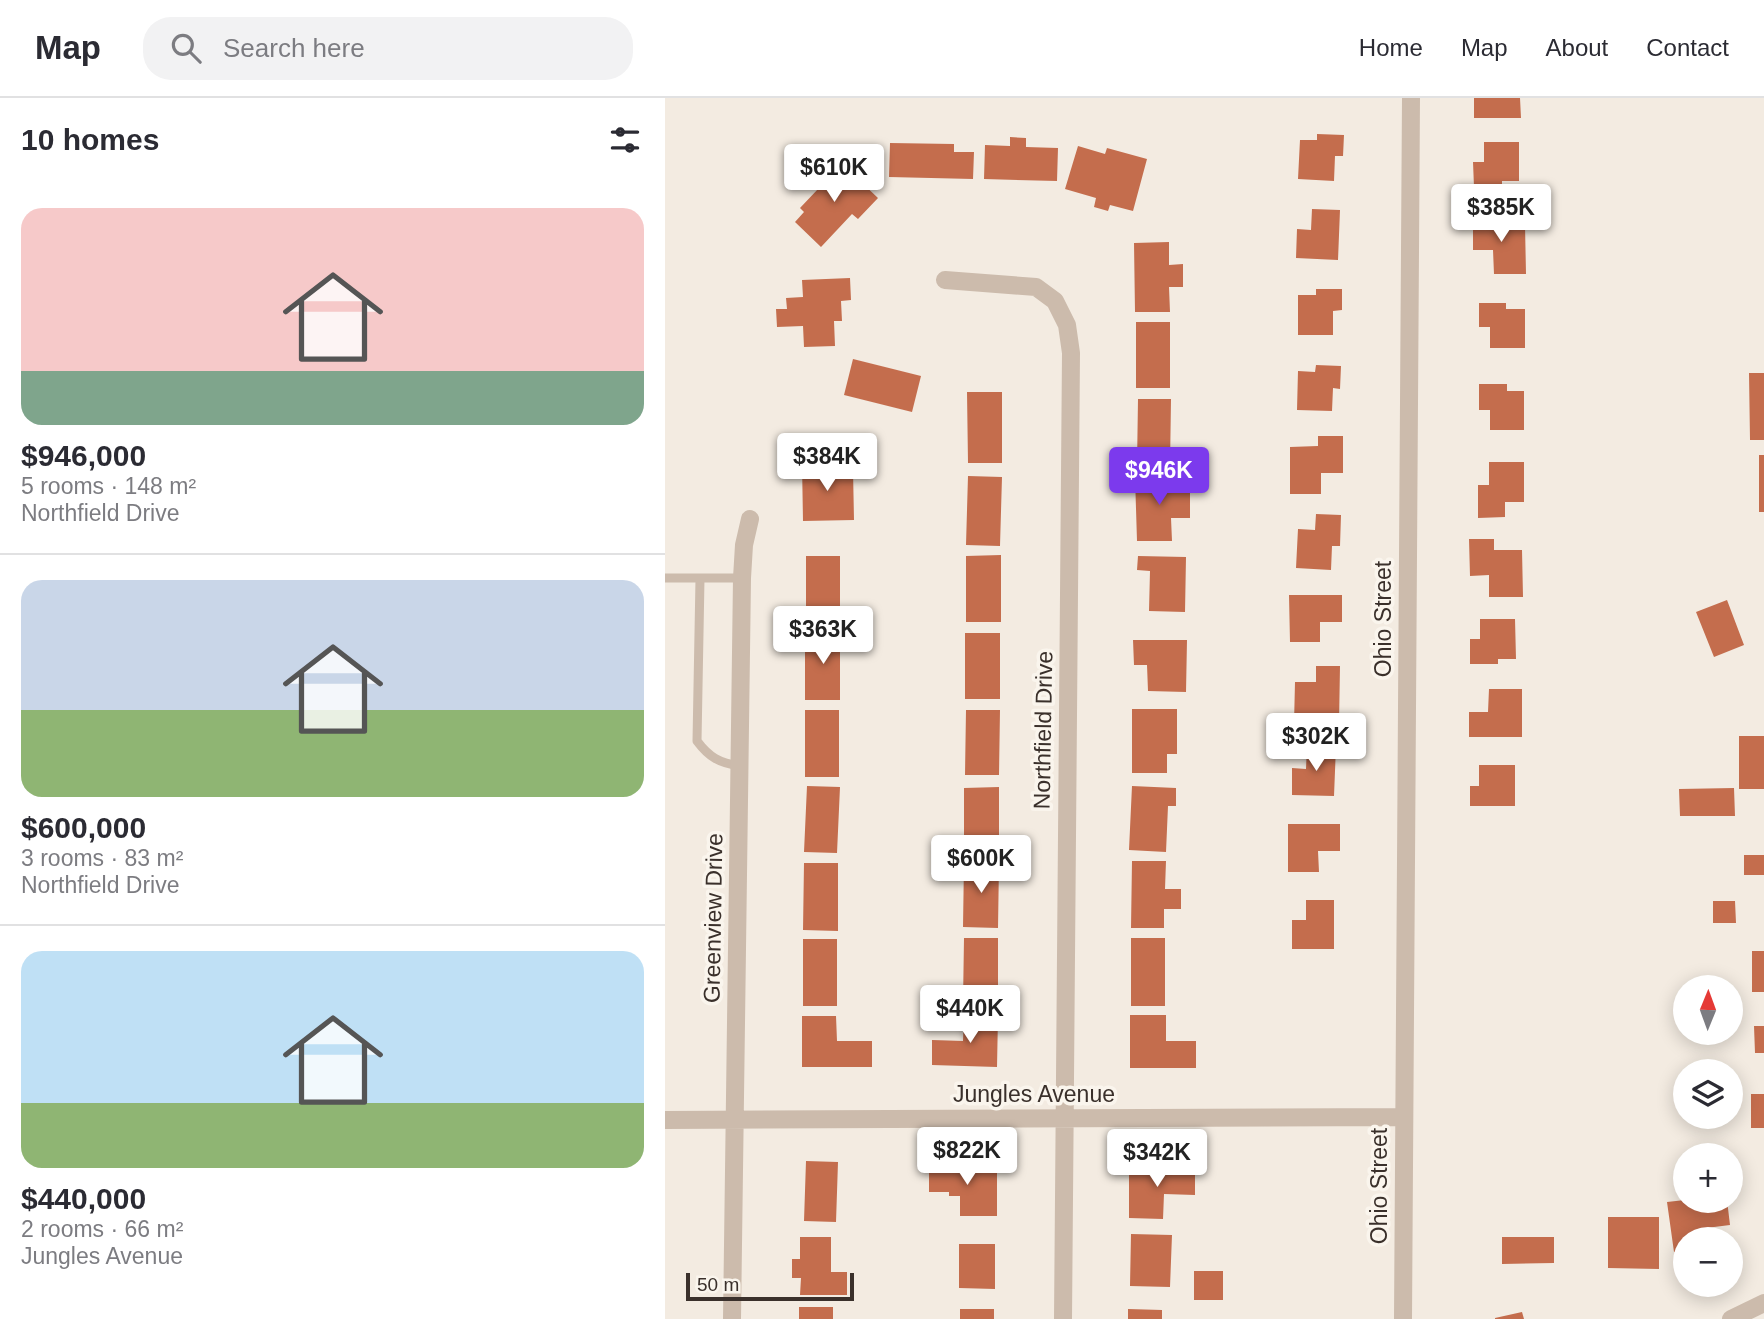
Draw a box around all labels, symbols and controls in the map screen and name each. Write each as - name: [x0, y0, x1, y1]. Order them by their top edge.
- search box: [143, 17, 633, 80]
- text: Map: [35, 29, 101, 66]
- icon: search: [167, 29, 205, 67]
- text: Search here: [223, 33, 365, 63]
- text: Home: [1359, 34, 1423, 61]
- text: Map: [1461, 34, 1508, 61]
- text: About: [1546, 34, 1608, 61]
- text: Contact: [1646, 34, 1729, 61]
- icon: filters: [606, 121, 644, 159]
- text: 10 homes: [21, 123, 159, 156]
- pin: $610K: [785, 144, 883, 204]
- text: $610K: [800, 154, 868, 180]
- pin: $385K: [1452, 184, 1550, 244]
- text: $385K: [1467, 194, 1535, 220]
- icon: home: [270, 254, 396, 380]
- pin: $384K: [778, 434, 876, 493]
- text: $946,000: [21, 439, 146, 472]
- text: $384K: [793, 443, 861, 469]
- pin: $946K: [1110, 448, 1208, 507]
- text: $946K: [1125, 457, 1193, 483]
- text: 5 rooms · 148 m²: [21, 473, 196, 499]
- text: Northfield Drive: [21, 500, 180, 526]
- street label: Ohio Street: [1370, 560, 1396, 677]
- pin: $363K: [774, 606, 872, 666]
- text: $363K: [789, 616, 857, 642]
- icon: home: [270, 626, 396, 752]
- street label: Northfield Drive: [1029, 651, 1057, 809]
- pin: $302K: [1267, 714, 1365, 773]
- text: $302K: [1282, 723, 1350, 749]
- text: $600,000: [21, 811, 146, 844]
- street label: Greenview Drive: [699, 833, 727, 1003]
- pin: $600K: [932, 836, 1030, 895]
- text: 3 rooms · 83 m²: [21, 845, 183, 871]
- text: $600K: [947, 845, 1015, 871]
- text: Northfield Drive: [21, 872, 180, 898]
- north arrow: [1673, 975, 1743, 1045]
- map controls: [1673, 975, 1743, 1297]
- pin: $440K: [921, 986, 1019, 1045]
- text: $440K: [936, 995, 1004, 1021]
- icon: home: [270, 997, 396, 1123]
- button: layers: [1673, 1059, 1743, 1129]
- street label: Jungles Avenue: [953, 1081, 1115, 1107]
- street label: Ohio Street: [1366, 1127, 1392, 1244]
- pin: $822K: [918, 1128, 1016, 1187]
- pin: $342K: [1108, 1130, 1206, 1189]
- text: $822K: [933, 1137, 1001, 1163]
- text: $342K: [1123, 1139, 1191, 1165]
- button: +: [1673, 1143, 1743, 1213]
- text: $440,000: [21, 1182, 146, 1215]
- text: 2 rooms · 66 m²: [21, 1216, 183, 1242]
- button: −: [1673, 1227, 1743, 1297]
- text: Jungles Avenue: [21, 1243, 183, 1269]
- scale bar: [686, 1270, 854, 1302]
- text: 50 m: [697, 1274, 739, 1295]

